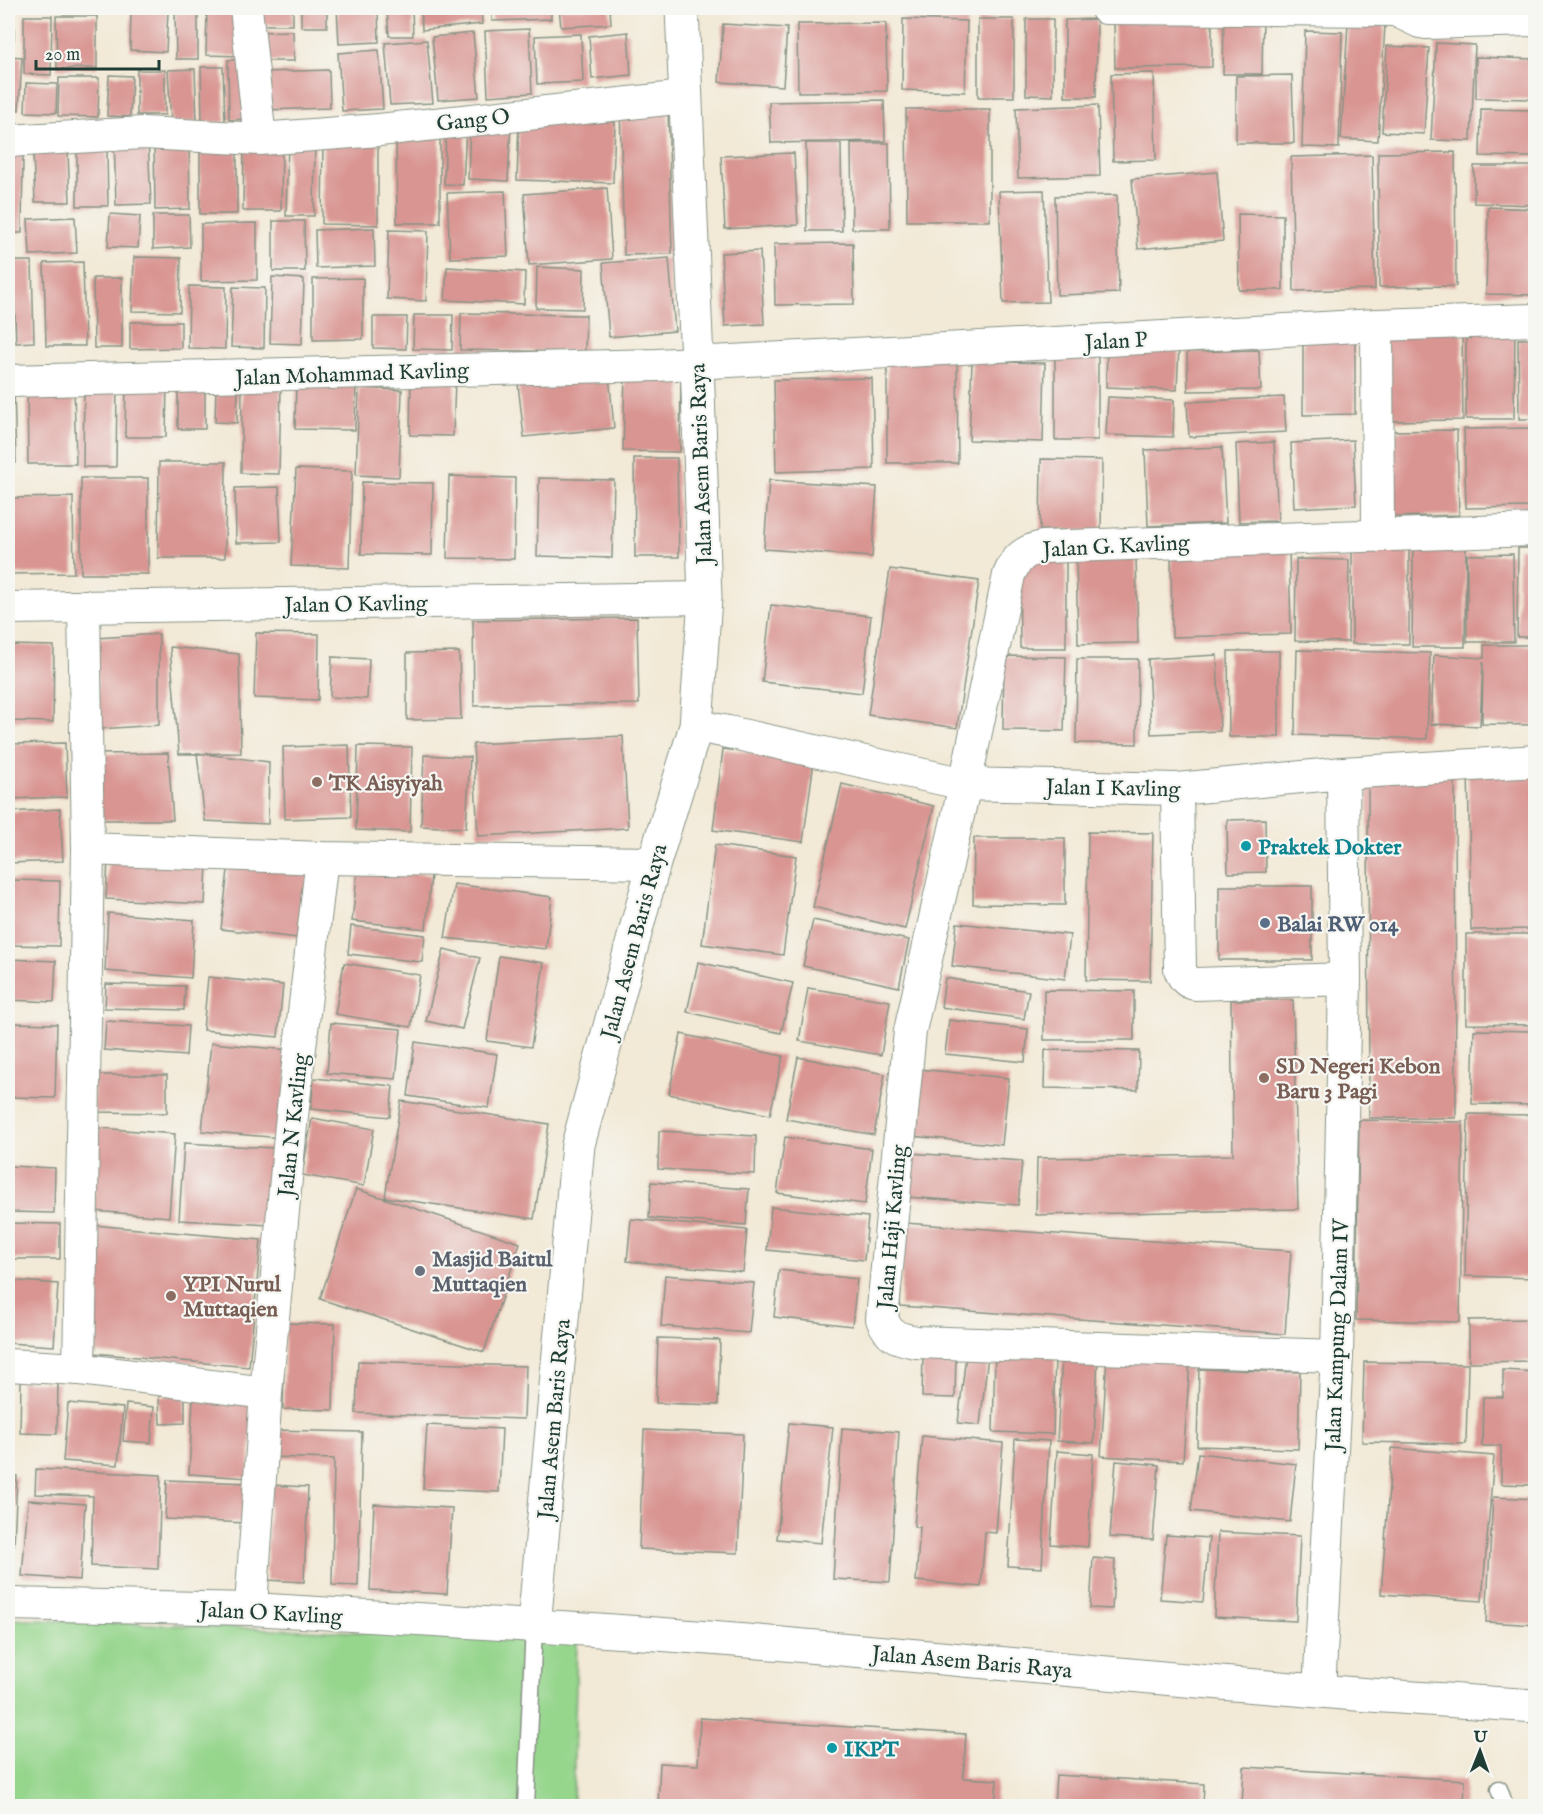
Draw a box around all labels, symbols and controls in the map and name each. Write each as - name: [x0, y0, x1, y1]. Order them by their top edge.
- scale bar: [36, 33, 159, 71]
- text: 20 m: [45, 44, 80, 67]
- street label: Gang O: [435, 103, 511, 139]
- street label: Jalan P: [1081, 326, 1148, 358]
- street label: Jalan Mohammad Kavling: [232, 357, 470, 393]
- street label: Jalan Asem Baris Raya: [684, 362, 720, 568]
- street label: Jalan G. Kavling: [1039, 529, 1191, 565]
- street label: Jalan O Kavling: [281, 590, 429, 620]
- place label: TK Aisyiyah: [328, 770, 443, 798]
- street label: Jalan I Kavling: [1042, 774, 1182, 804]
- marker: TK Aisyiyah: [310, 775, 324, 789]
- place label: Praktek Dokter: [1258, 834, 1402, 862]
- marker: Praktek Dokter: [1239, 839, 1253, 853]
- street label: Jalan Asem Baris Raya: [595, 840, 675, 1045]
- place label: Balai RW 014: [1277, 911, 1400, 939]
- marker: Balai RW 014: [1258, 916, 1272, 930]
- street label: Jalan N Kavling: [272, 1051, 316, 1201]
- place label: SD Negeri Kebon Baru 3 Pagi: [1276, 1053, 1441, 1106]
- marker: SD Negeri Kebon Baru 3 Pagi: [1257, 1071, 1271, 1085]
- street label: Jalan Haji Kavling: [872, 1143, 914, 1313]
- street label: Jalan Kampung Dalam IV: [1320, 1218, 1356, 1455]
- place label: Masjid Baitul Muttaqien: [432, 1246, 553, 1299]
- marker: Masjid Baitul Muttaqien: [413, 1264, 427, 1278]
- place label: YPI Nurul Muttaqien: [183, 1271, 282, 1324]
- marker: YPI Nurul Muttaqien: [164, 1289, 178, 1303]
- street label: Jalan Asem Baris Raya: [532, 1317, 578, 1524]
- street label: Jalan O Kavling: [196, 1596, 344, 1632]
- street label: Jalan Asem Baris Raya: [867, 1640, 1074, 1686]
- north arrow: [1450, 1721, 1510, 1781]
- text: U: [1472, 1728, 1488, 1748]
- place label: IKPT: [844, 1736, 899, 1764]
- marker: IKPT: [825, 1741, 839, 1755]

